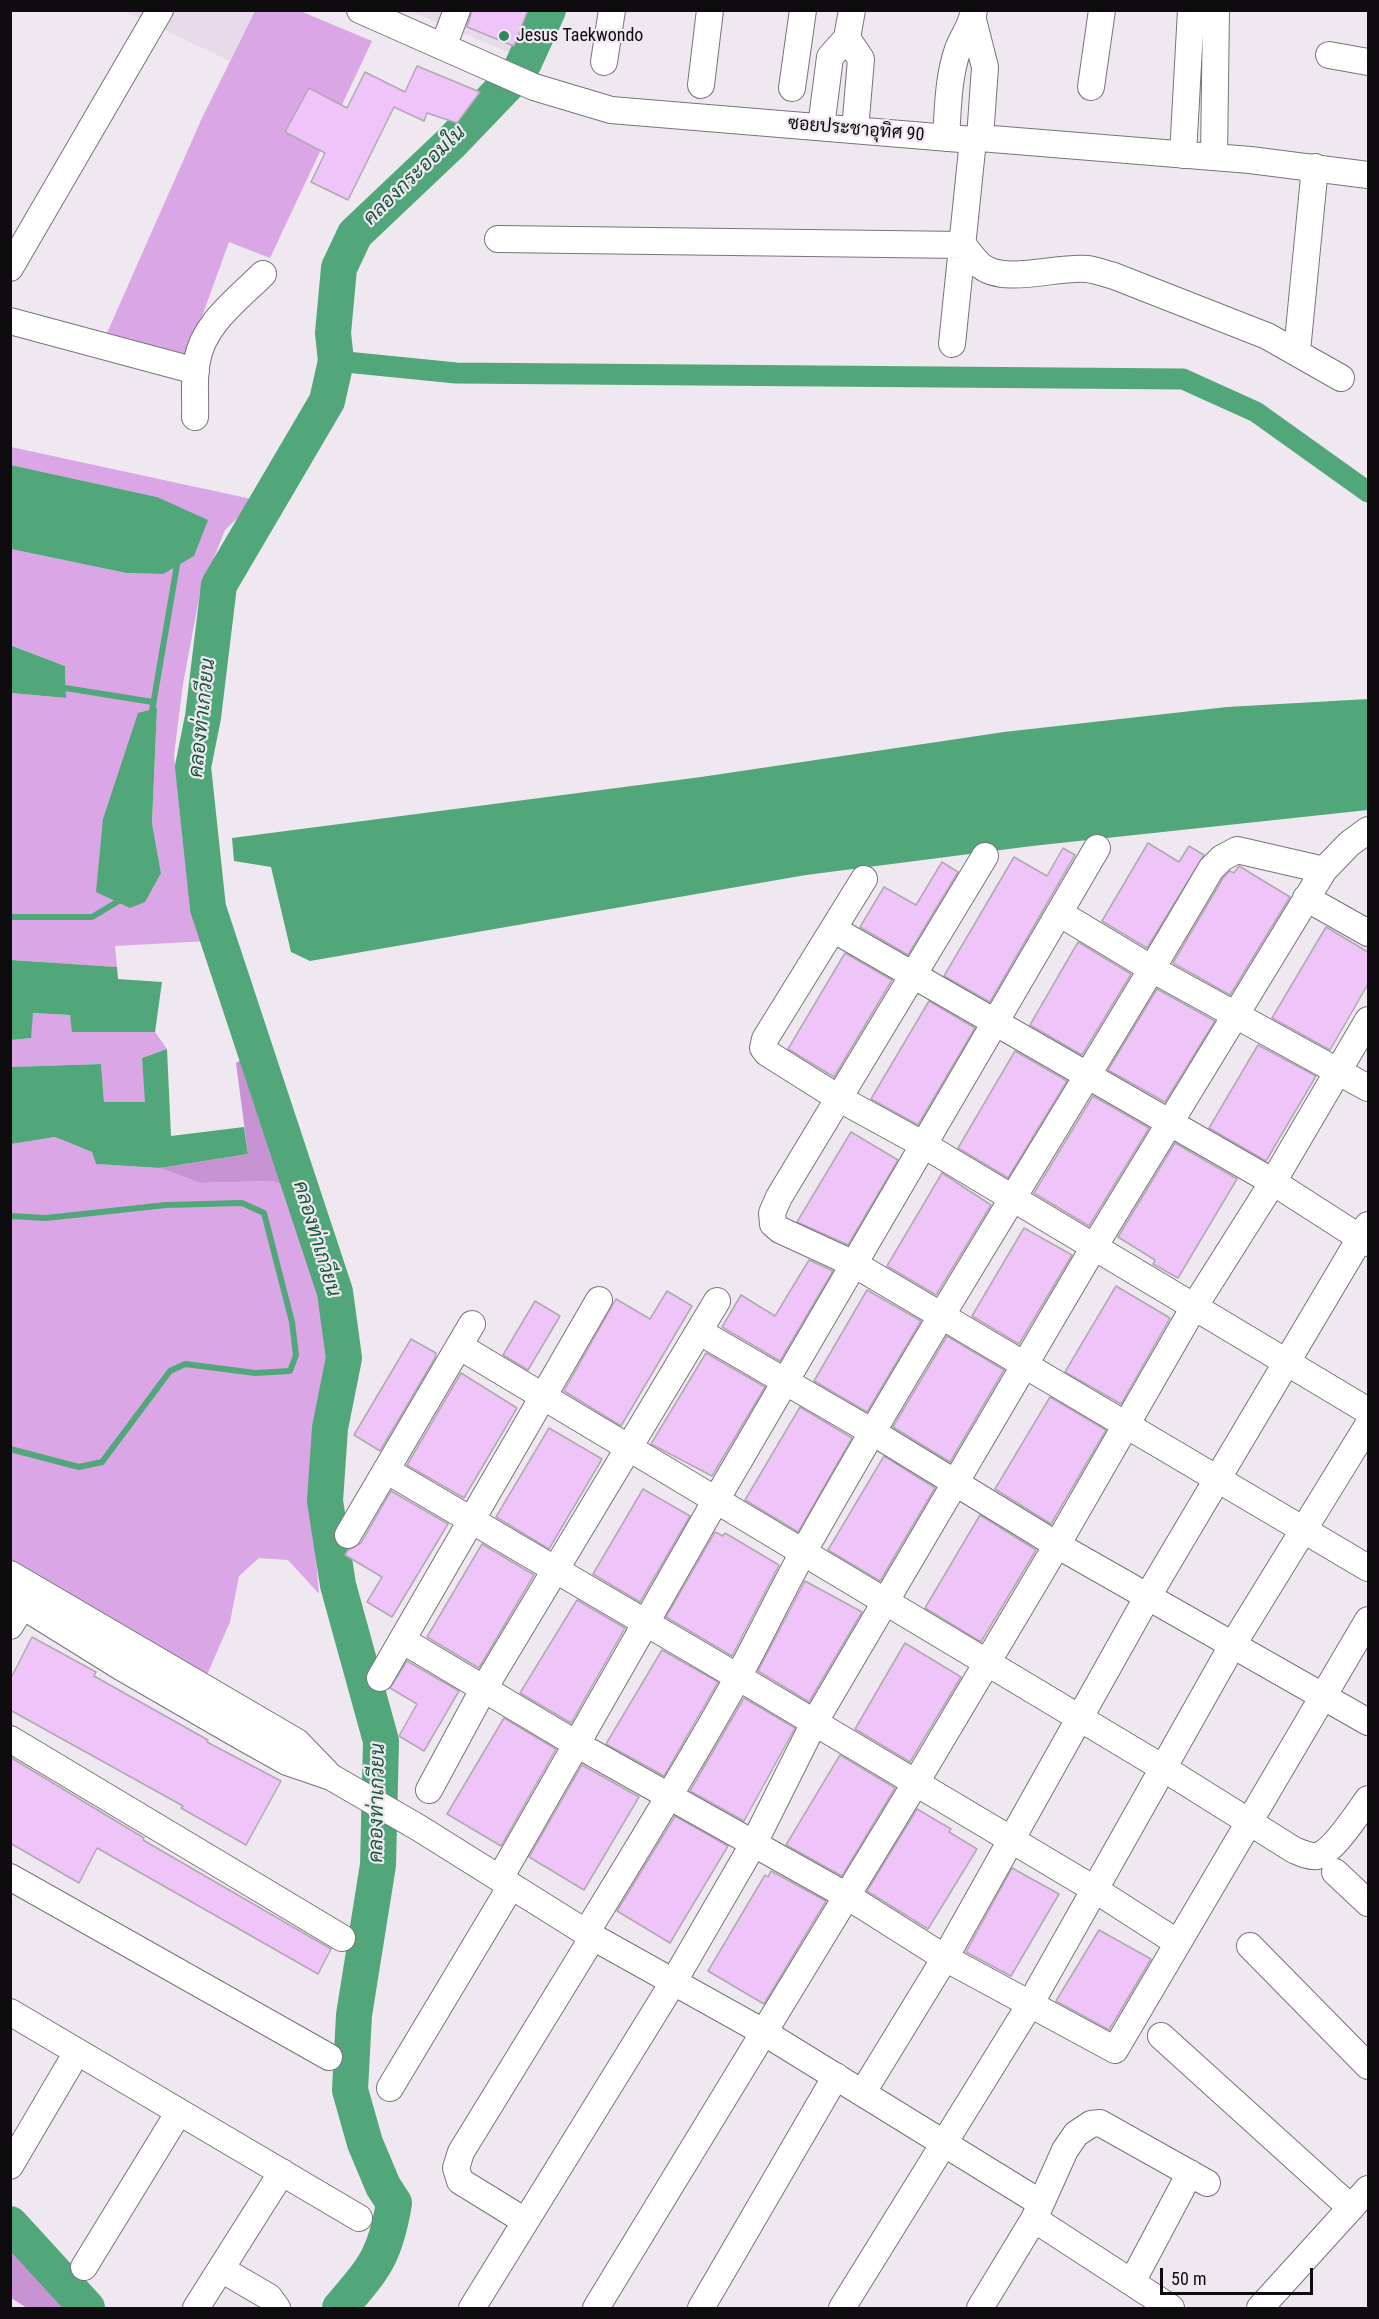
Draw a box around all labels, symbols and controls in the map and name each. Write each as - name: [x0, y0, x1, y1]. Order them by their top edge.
- place label: Jesus Taekwondo: [516, 25, 643, 47]
- marker: Jesus Taekwondo: [497, 29, 511, 43]
- street label: ซอยประชาอุทิศ 90: [787, 113, 925, 147]
- water label: คลองกระออมใน: [359, 121, 471, 231]
- water label: คลองท่าเกวียน: [185, 657, 221, 779]
- water label: คลองท่าเกวียน: [287, 1178, 345, 1300]
- water label: คลองท่าเกวียน: [365, 1743, 391, 1863]
- scale bar: [1163, 2256, 1316, 2294]
- text: 50 m: [1171, 2268, 1206, 2289]

